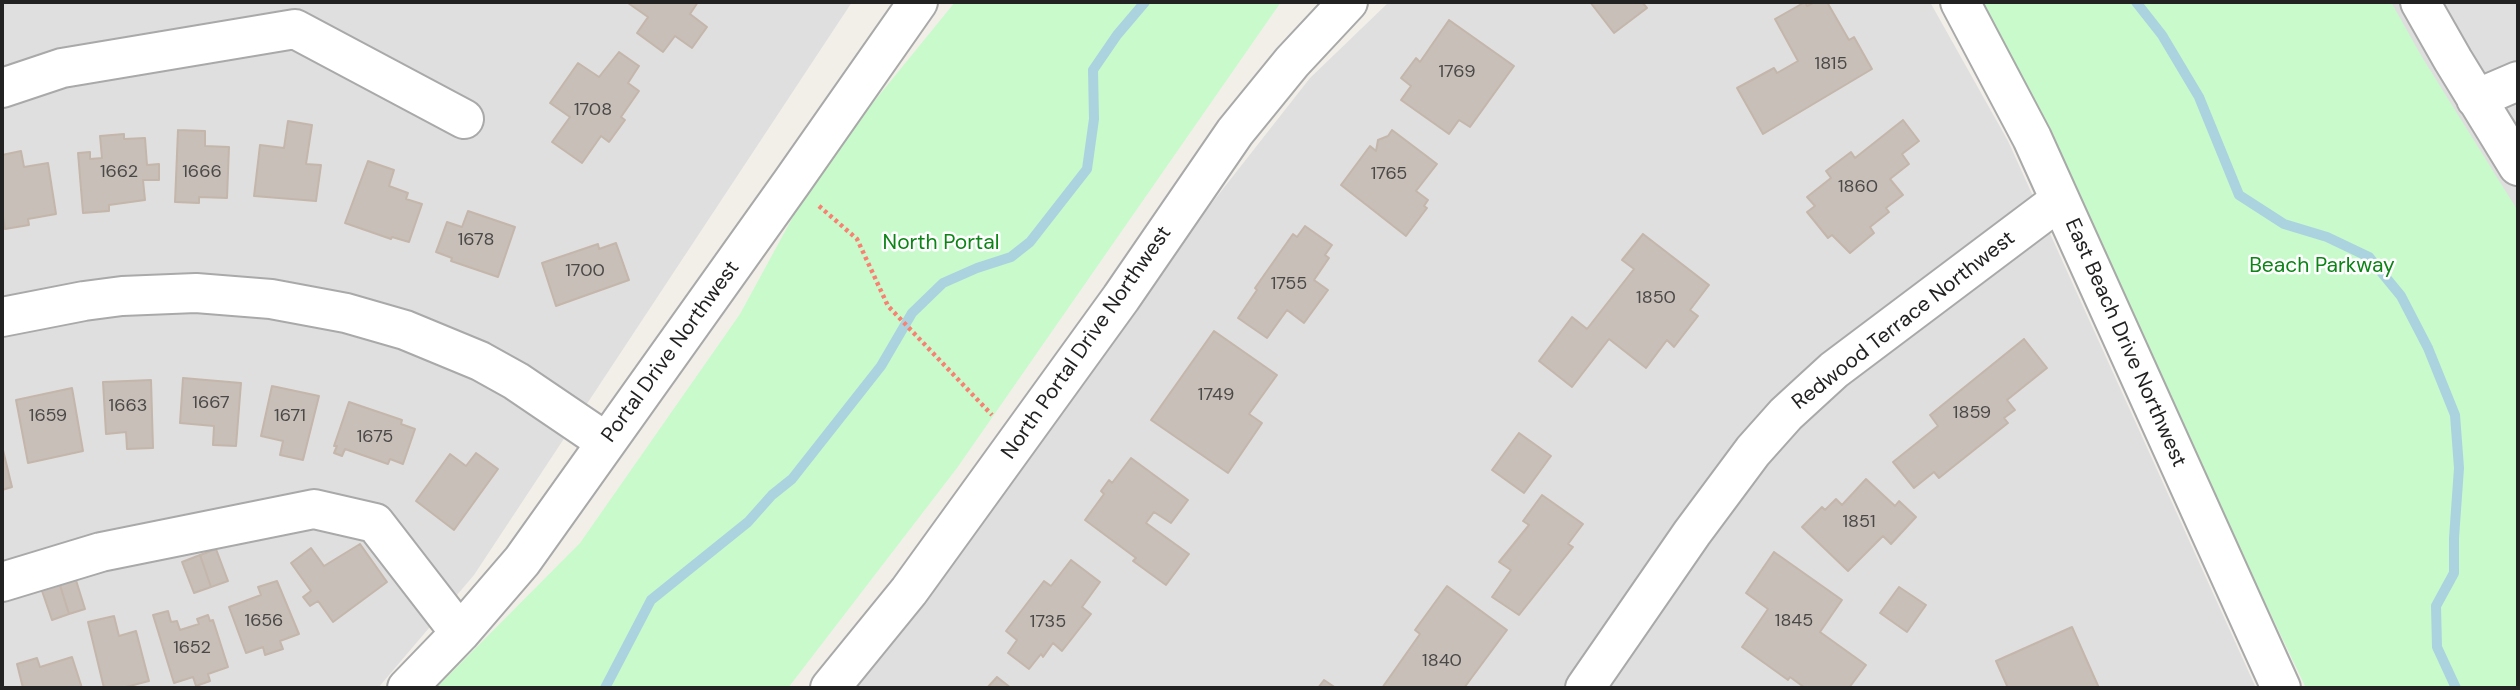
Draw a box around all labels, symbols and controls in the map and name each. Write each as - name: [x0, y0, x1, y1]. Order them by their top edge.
- house number: 1815: [1815, 53, 1847, 75]
- house number: 1769: [1438, 61, 1476, 83]
- house number: 1708: [574, 99, 612, 121]
- house number: 1662: [100, 161, 138, 183]
- house number: 1666: [182, 161, 222, 183]
- house number: 1765: [1371, 163, 1407, 185]
- house number: 1860: [1838, 176, 1878, 198]
- street label: East Beach Drive Northwest: [2059, 215, 2191, 471]
- street label: North Portal Drive Northwest: [997, 222, 1177, 464]
- street label: Redwood Terrace Northwest: [1788, 226, 2020, 416]
- house number: 1678: [458, 229, 494, 251]
- park label: North Portal: [883, 230, 999, 256]
- park label: Beach Parkway: [2249, 253, 2395, 279]
- street label: Portal Drive Northwest: [597, 256, 745, 448]
- house number: 1700: [565, 260, 605, 282]
- house number: 1755: [1271, 273, 1307, 295]
- house number: 1850: [1636, 287, 1676, 309]
- house number: 1749: [1198, 384, 1234, 406]
- house number: 1667: [192, 392, 230, 414]
- house number: 1663: [109, 395, 147, 417]
- house number: 1859: [1953, 402, 1991, 424]
- house number: 1659: [29, 405, 67, 427]
- house number: 1671: [274, 405, 306, 427]
- house number: 1675: [357, 426, 393, 448]
- house number: 1851: [1842, 511, 1876, 533]
- house number: 1656: [245, 610, 283, 632]
- house number: 1845: [1775, 610, 1813, 632]
- house number: 1735: [1030, 611, 1066, 633]
- house number: 1652: [173, 637, 211, 659]
- house number: 1840: [1422, 650, 1462, 672]

